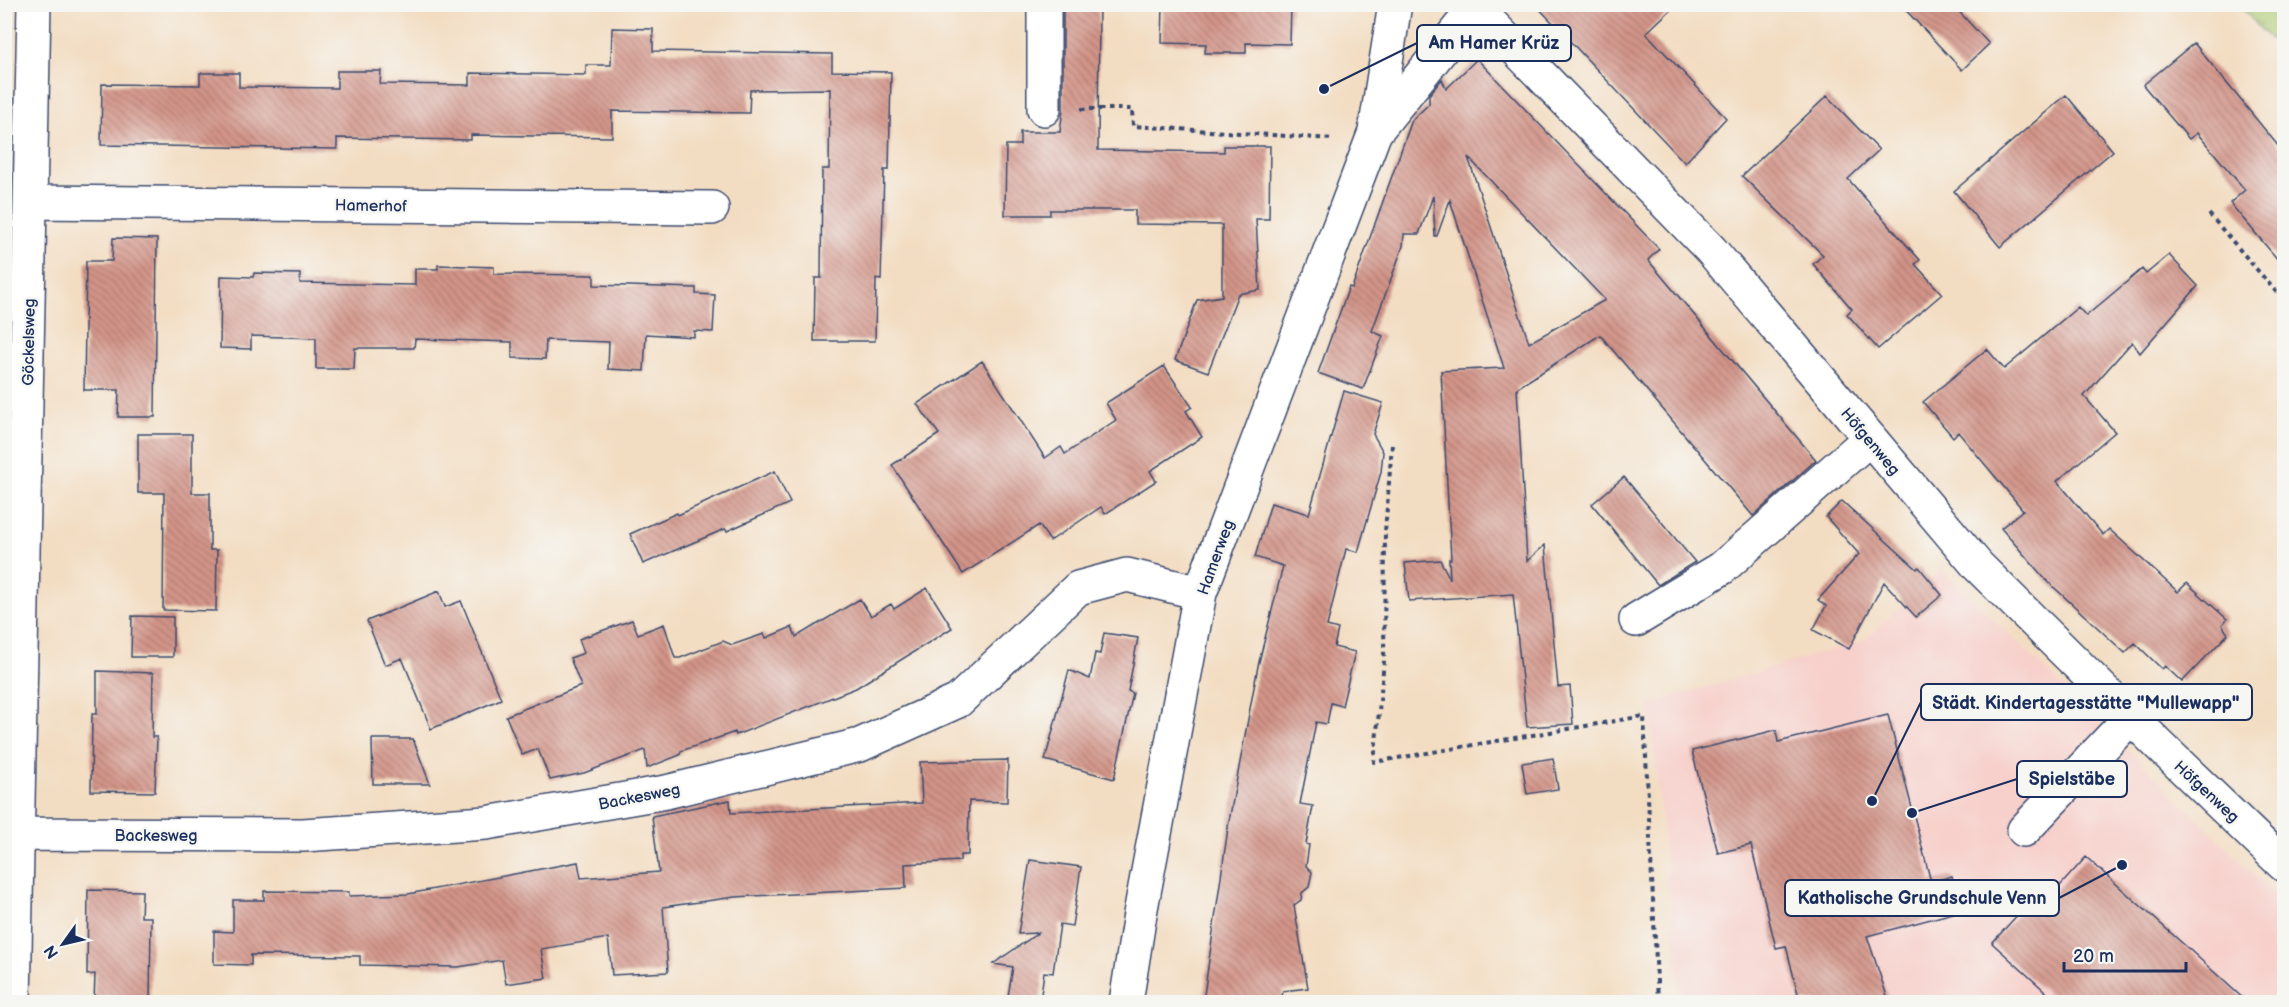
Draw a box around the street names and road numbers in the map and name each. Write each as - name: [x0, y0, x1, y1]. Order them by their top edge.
- street label: Hamerhof: [335, 196, 407, 217]
- street label: Göckelsweg: [19, 298, 40, 386]
- street label: Höfgenweg: [1836, 404, 1903, 479]
- street label: Hamerweg: [1194, 517, 1239, 598]
- street label: Höfgenweg: [2170, 757, 2242, 827]
- street label: Backesweg: [597, 780, 682, 815]
- street label: Backesweg: [115, 827, 197, 846]

